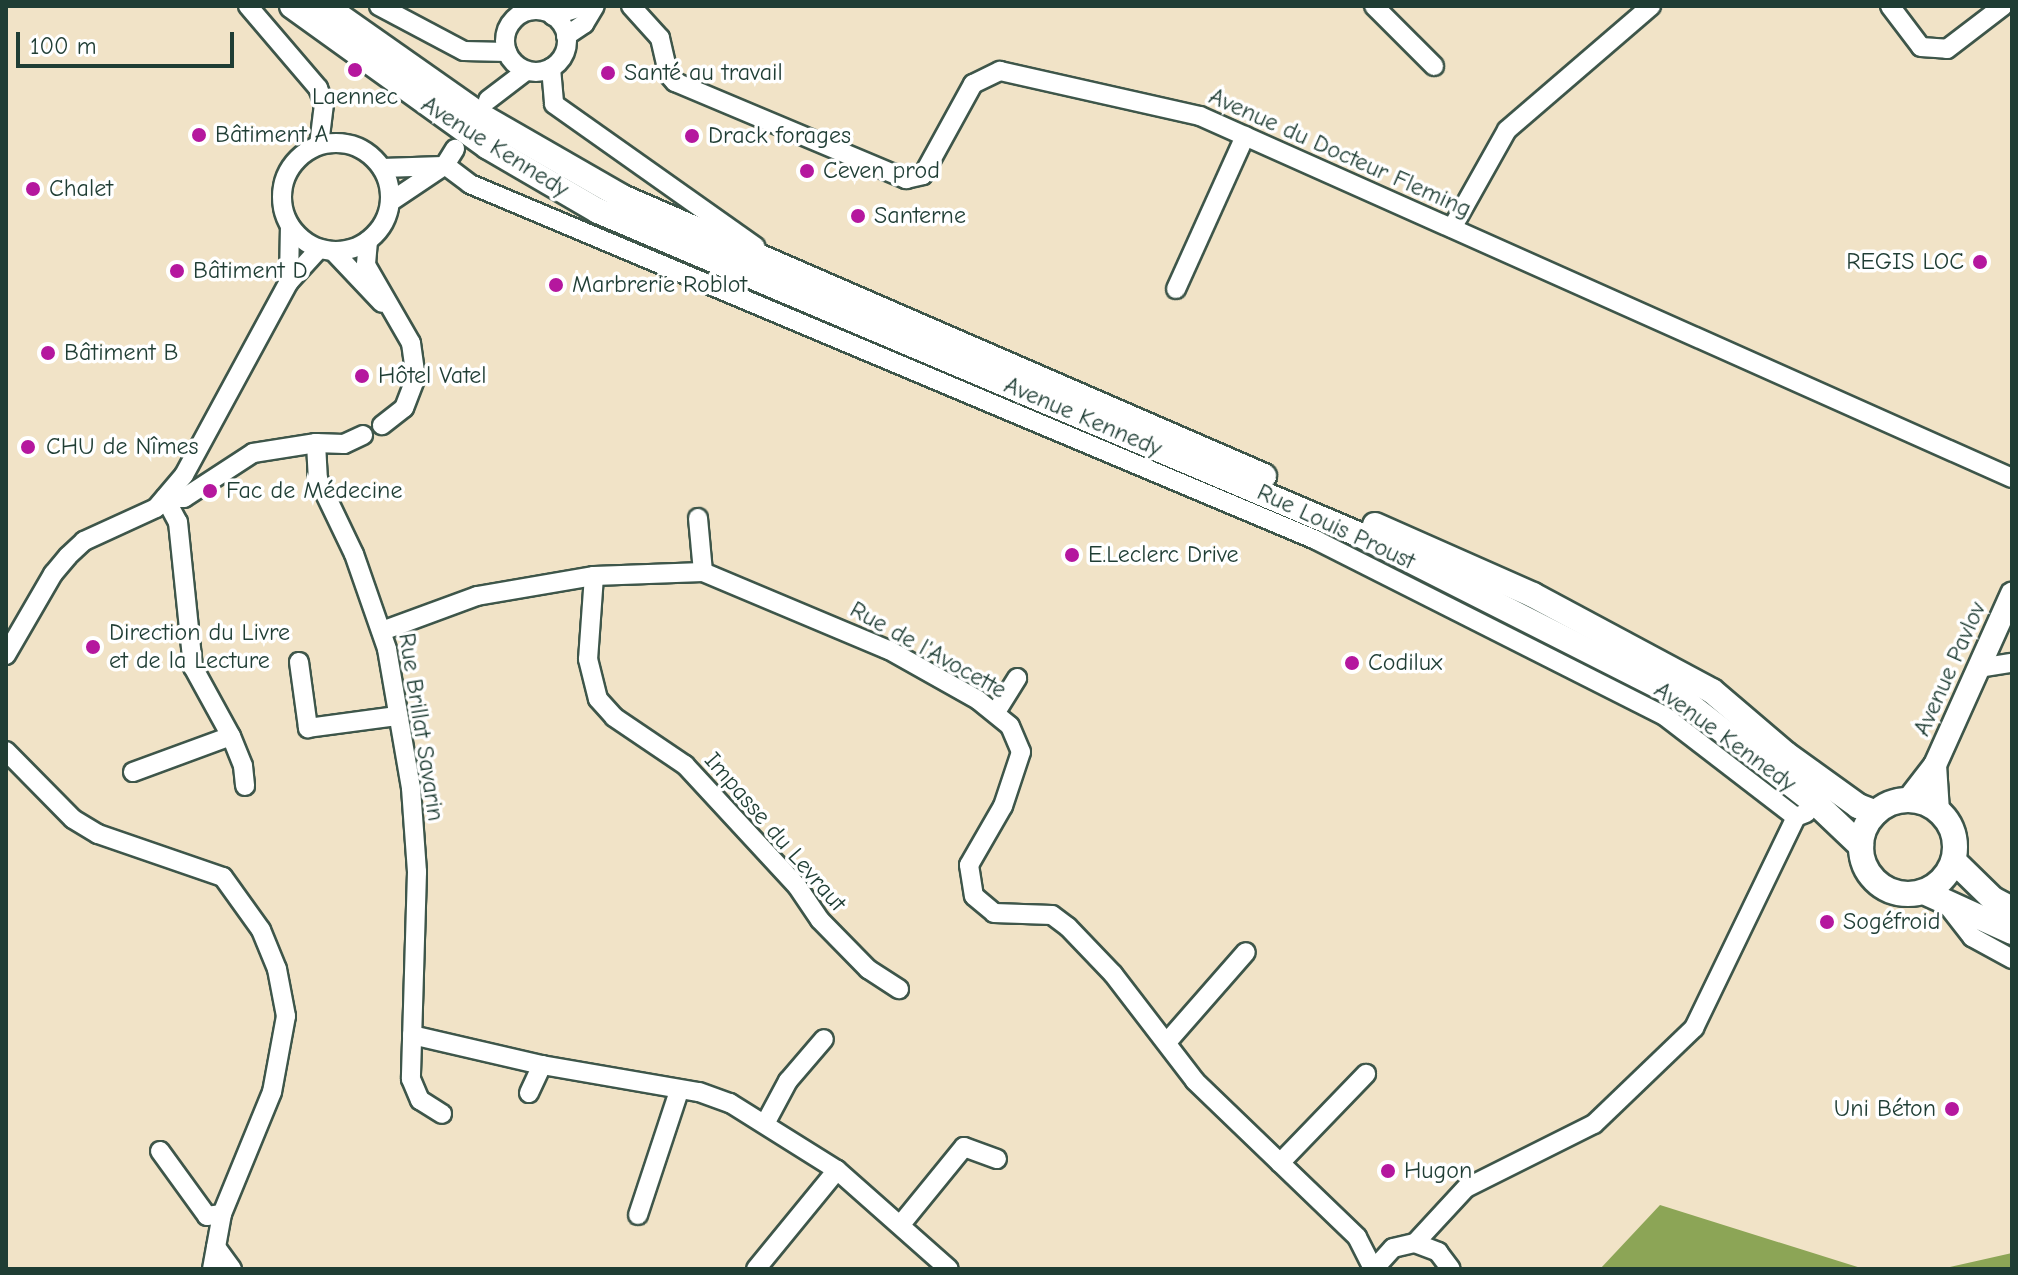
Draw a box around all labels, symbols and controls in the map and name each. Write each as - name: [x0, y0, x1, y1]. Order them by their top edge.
- scale bar: [20, 16, 238, 66]
- text: 100 m: [30, 32, 97, 60]
- place label: Santé au travail: [624, 59, 783, 87]
- marker: Laennec: [346, 61, 364, 79]
- marker: Santé au travail: [599, 64, 617, 82]
- street label: Avenue du Docteur Fleming: [1204, 82, 1476, 224]
- place label: Laennec: [312, 83, 398, 111]
- street label: Avenue Kennedy: [416, 90, 574, 204]
- place label: Bâtiment A: [215, 121, 329, 149]
- place label: Drack forages: [708, 122, 851, 150]
- marker: Bâtiment A: [190, 126, 208, 144]
- marker: Drack forages: [683, 127, 701, 145]
- place label: Ceven prod: [823, 157, 940, 185]
- marker: Ceven prod: [798, 162, 816, 180]
- place label: Chalet: [49, 175, 113, 203]
- marker: Chalet: [24, 180, 42, 198]
- place label: Santerne: [874, 202, 966, 230]
- marker: Santerne: [849, 207, 867, 225]
- place label: REGIS LOC: [1846, 248, 1964, 276]
- marker: REGIS LOC: [1971, 253, 1989, 271]
- place label: Bâtiment D: [193, 257, 308, 285]
- marker: Bâtiment D: [168, 262, 186, 280]
- place label: Marbrerie Roblot: [572, 271, 747, 299]
- marker: Marbrerie Roblot: [547, 276, 565, 294]
- place label: Bâtiment B: [64, 339, 178, 367]
- marker: Bâtiment B: [39, 344, 57, 362]
- place label: Hôtel Vatel: [378, 362, 487, 390]
- marker: Hôtel Vatel: [353, 367, 371, 385]
- street label: Avenue Kennedy: [1000, 371, 1166, 463]
- place label: CHU de Nîmes: [46, 433, 199, 461]
- marker: CHU de Nîmes: [17, 436, 39, 458]
- place label: Fac de Médecine: [226, 477, 402, 505]
- street label: Rue Louis Proust: [1252, 478, 1420, 576]
- marker: Fac de Médecine: [201, 482, 219, 500]
- place label: E.Leclerc Drive: [1088, 541, 1239, 569]
- marker: E.Leclerc Drive: [1063, 546, 1081, 564]
- street label: Rue de l'Avocette: [845, 595, 1011, 705]
- street label: Avenue Pavlov: [1908, 598, 1992, 740]
- place label: Direction du Livre et de la Lecture: [109, 619, 290, 675]
- street label: Rue Brillat Savarin: [392, 631, 450, 823]
- marker: Direction du Livre et de la Lecture: [84, 638, 102, 656]
- place label: Codilux: [1368, 649, 1442, 677]
- marker: Codilux: [1343, 654, 1361, 672]
- street label: Avenue Kennedy: [1648, 676, 1802, 798]
- street label: Impasse du Levraut: [698, 746, 852, 918]
- place label: Sogéfroid: [1843, 908, 1940, 936]
- marker: Sogéfroid: [1818, 913, 1836, 931]
- place label: Uni Béton: [1834, 1095, 1936, 1123]
- marker: Uni Béton: [1943, 1100, 1961, 1118]
- place label: Hugon: [1404, 1157, 1472, 1185]
- marker: Hugon: [1379, 1162, 1397, 1180]

